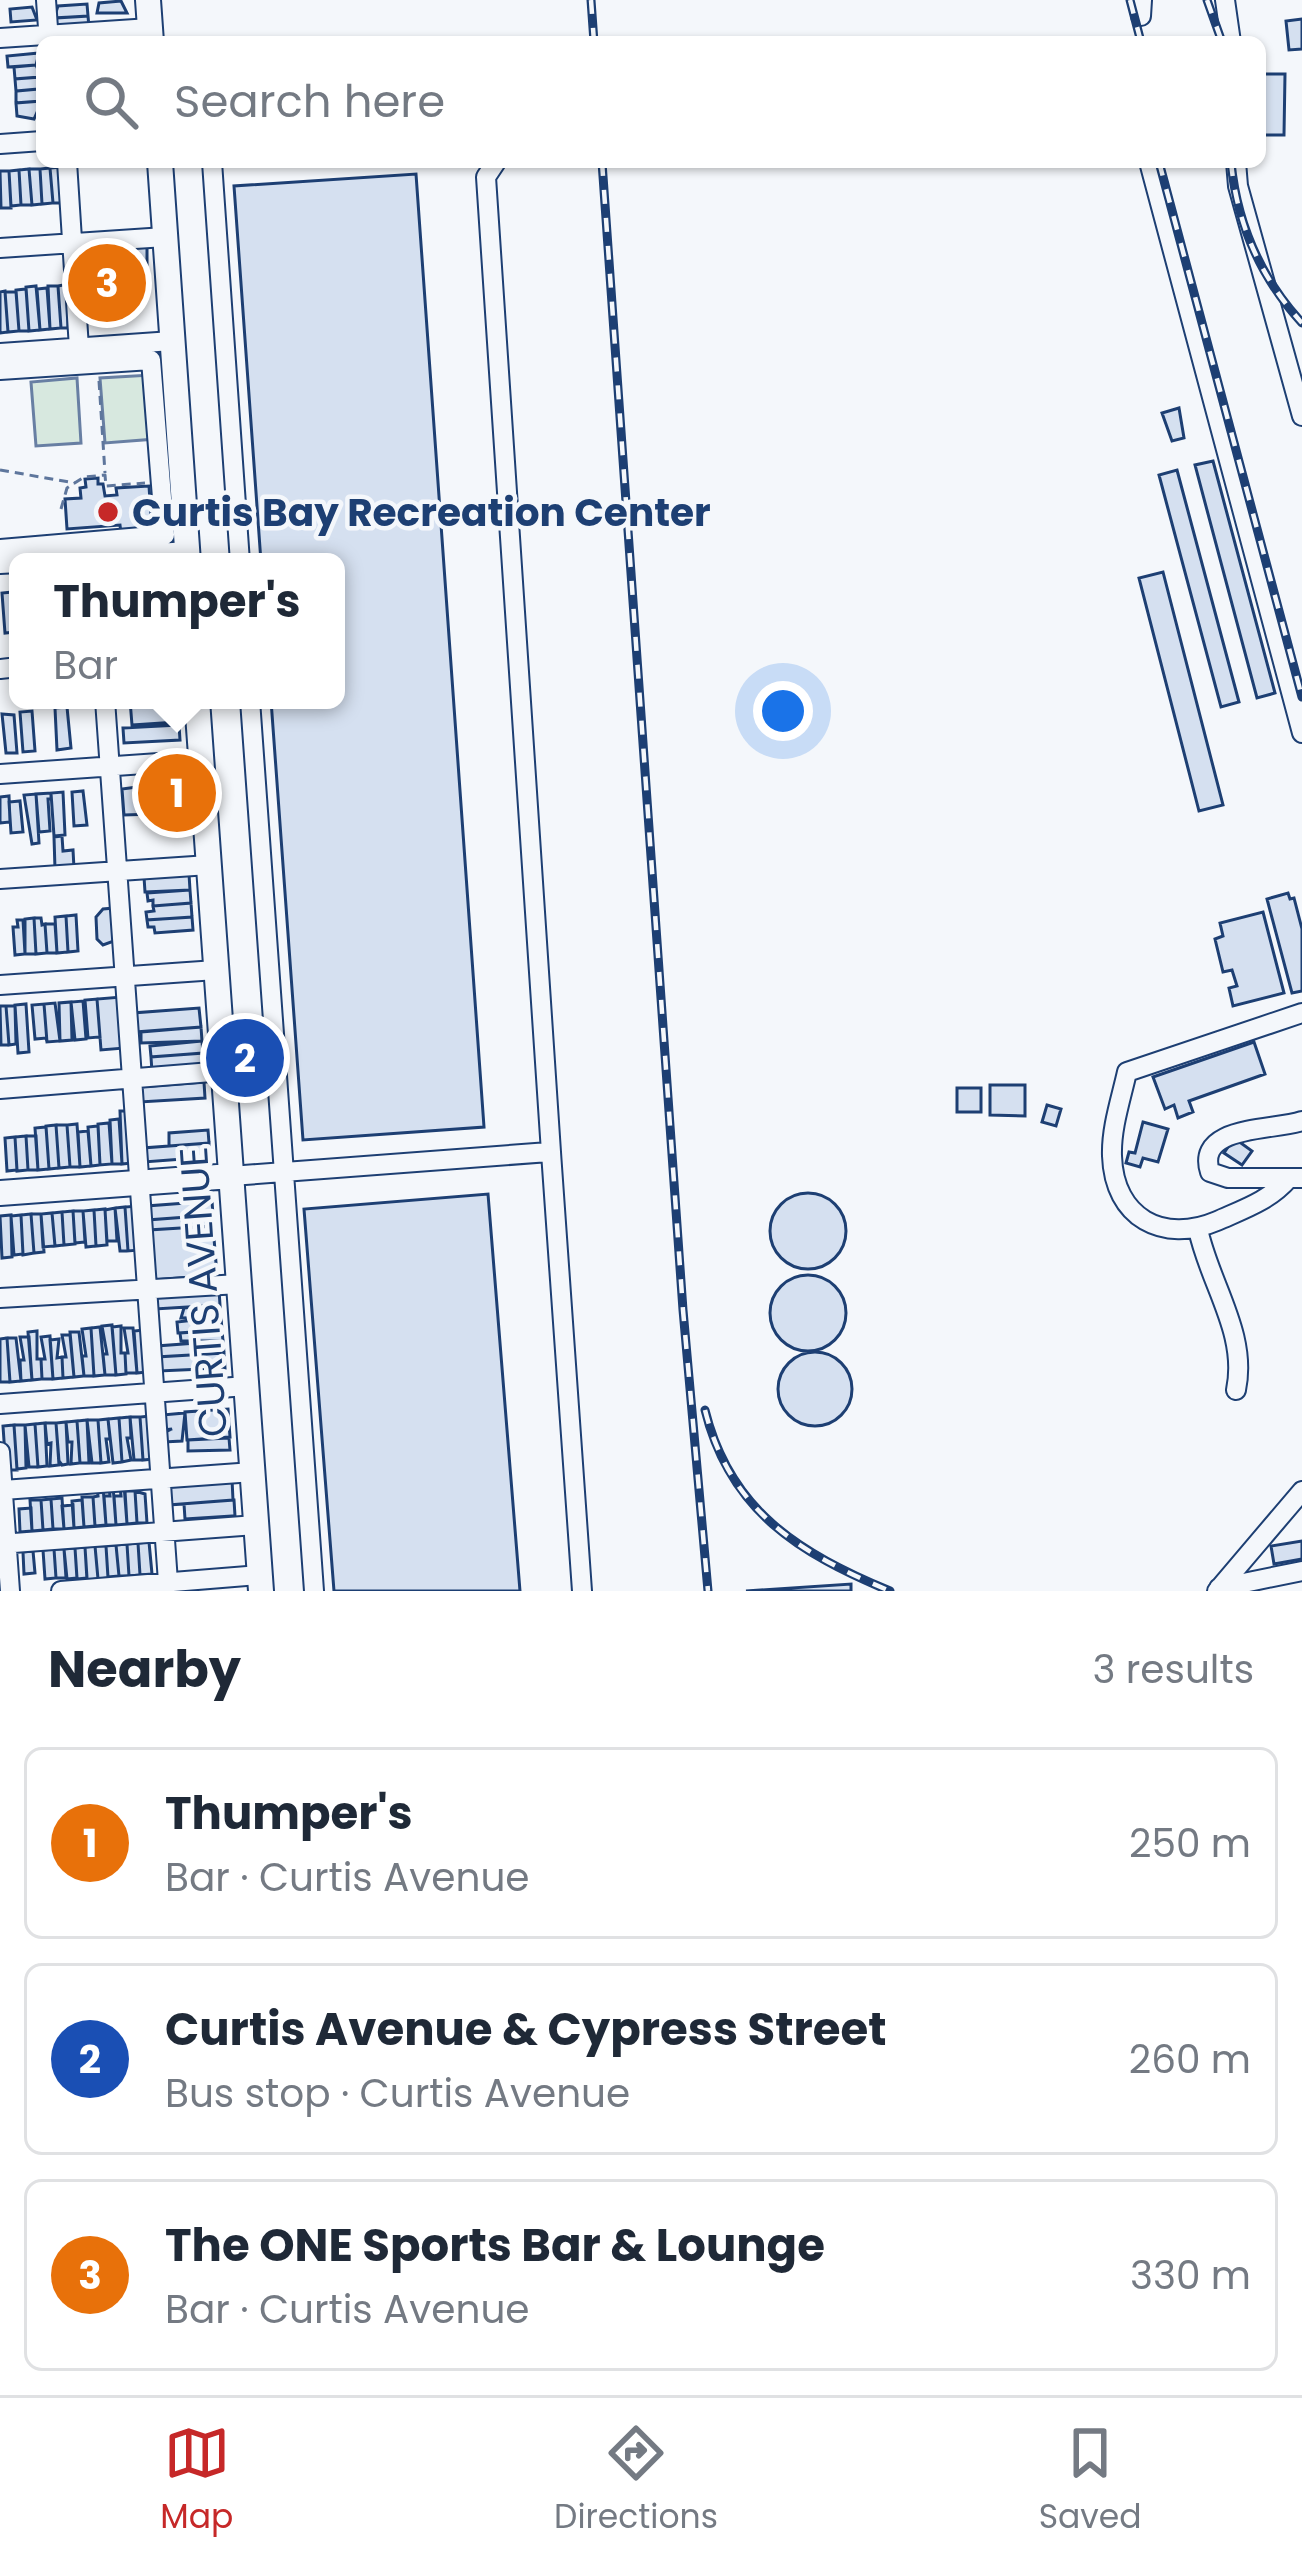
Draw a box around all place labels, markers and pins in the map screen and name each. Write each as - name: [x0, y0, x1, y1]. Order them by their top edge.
- pin: 3: [68, 238, 146, 328]
- place label: Curtis Bay Recreation Center: [132, 485, 711, 540]
- marker: Curtis Bay Recreation Center: [95, 499, 121, 525]
- pin: 1: [138, 748, 216, 838]
- pin: 2: [206, 1013, 284, 1103]

